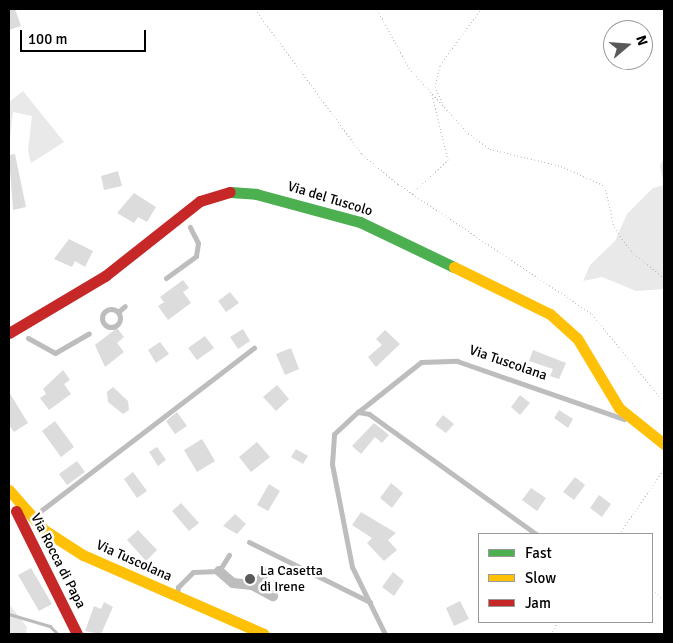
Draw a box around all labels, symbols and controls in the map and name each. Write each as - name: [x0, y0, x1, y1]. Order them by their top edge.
- scale bar: [22, 20, 149, 52]
- north arrow: [603, 20, 653, 70]
- text: 100 m: [28, 30, 68, 48]
- text: N: [632, 33, 651, 48]
- street label: Via del Tuscolo: [285, 178, 375, 220]
- street label: Via Tuscolana: [467, 342, 549, 384]
- street label: Via Rocca di Papa: [27, 511, 89, 611]
- legend: [478, 533, 653, 623]
- street label: Via Tuscolana: [93, 537, 175, 585]
- text: Fast: [525, 544, 552, 562]
- place label: La Casetta di Irene: [260, 563, 323, 596]
- text: Slow: [525, 569, 556, 587]
- marker: La Casetta di Irene: [244, 573, 256, 585]
- text: Jam: [525, 594, 551, 612]

